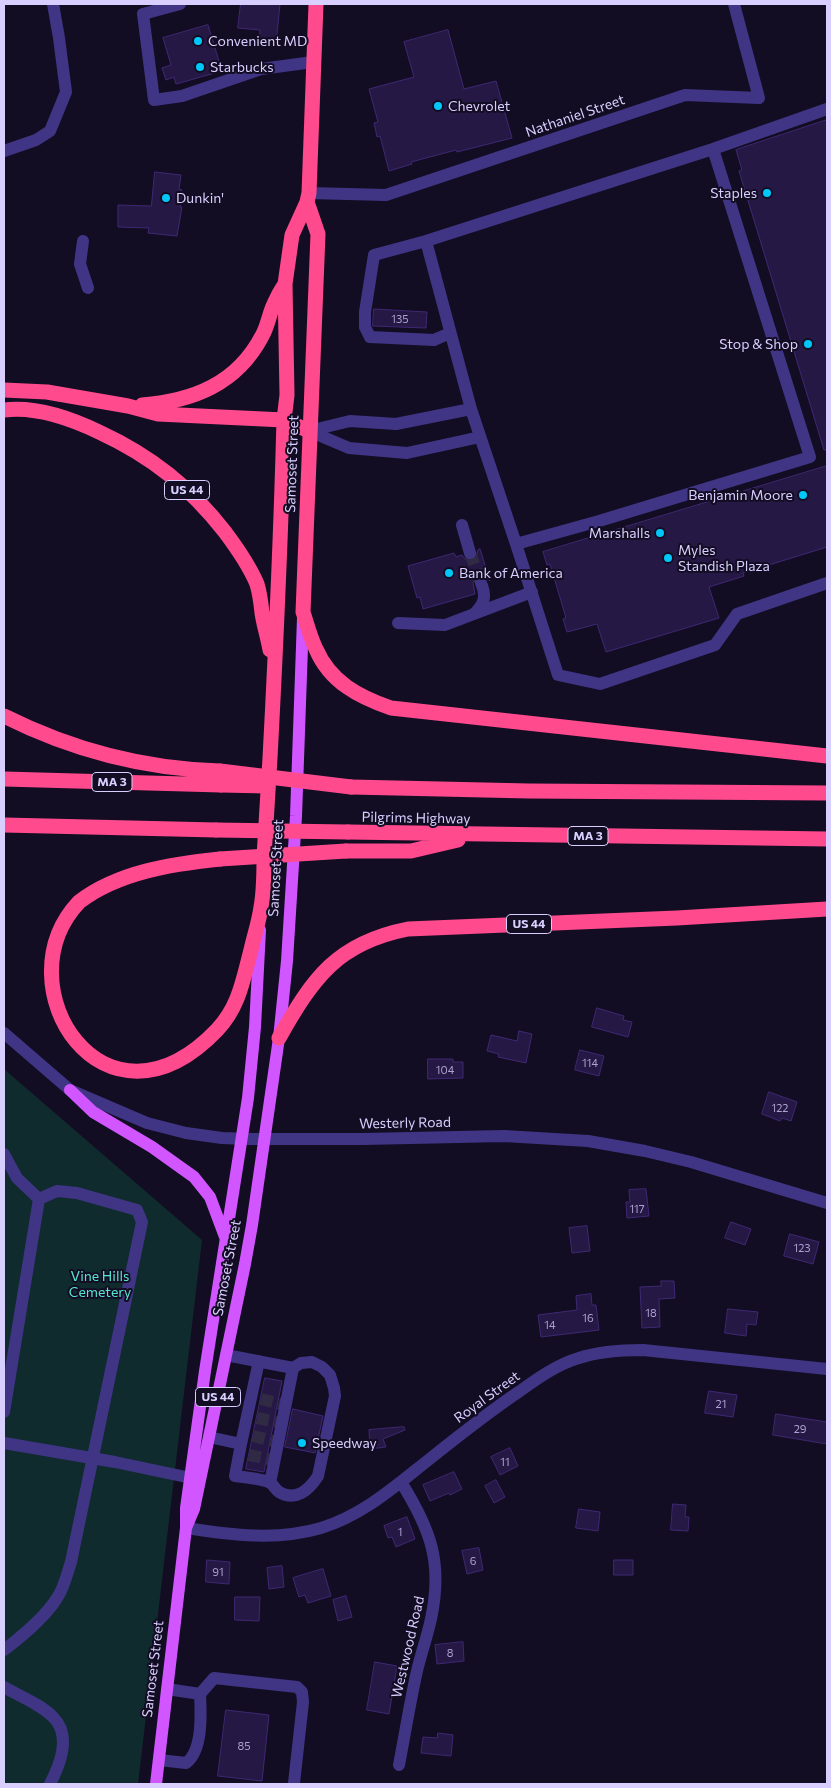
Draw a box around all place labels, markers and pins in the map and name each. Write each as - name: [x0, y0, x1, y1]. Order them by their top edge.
- place label: Convenient MD: [208, 33, 307, 49]
- marker: Convenient MD: [192, 35, 204, 47]
- place label: Starbucks: [210, 59, 274, 75]
- marker: Starbucks: [194, 61, 206, 73]
- place label: Chevrolet: [448, 98, 510, 114]
- marker: Chevrolet: [432, 100, 444, 112]
- place label: Staples: [710, 185, 757, 201]
- marker: Staples: [761, 187, 773, 199]
- place label: Dunkin': [176, 190, 224, 206]
- marker: Dunkin': [160, 192, 172, 204]
- place label: Stop & Shop: [719, 336, 798, 352]
- marker: Stop & Shop: [802, 338, 814, 350]
- place label: Benjamin Moore: [688, 487, 793, 503]
- marker: Benjamin Moore: [797, 489, 809, 501]
- place label: Marshalls: [589, 525, 650, 541]
- marker: Marshalls: [654, 527, 666, 539]
- place label: Myles Standish Plaza: [678, 542, 770, 574]
- marker: Myles Standish Plaza: [662, 552, 674, 564]
- place label: Bank of America: [459, 565, 563, 581]
- marker: Bank of America: [443, 567, 455, 579]
- place label: Speedway: [312, 1435, 377, 1451]
- marker: Speedway: [296, 1437, 308, 1449]

